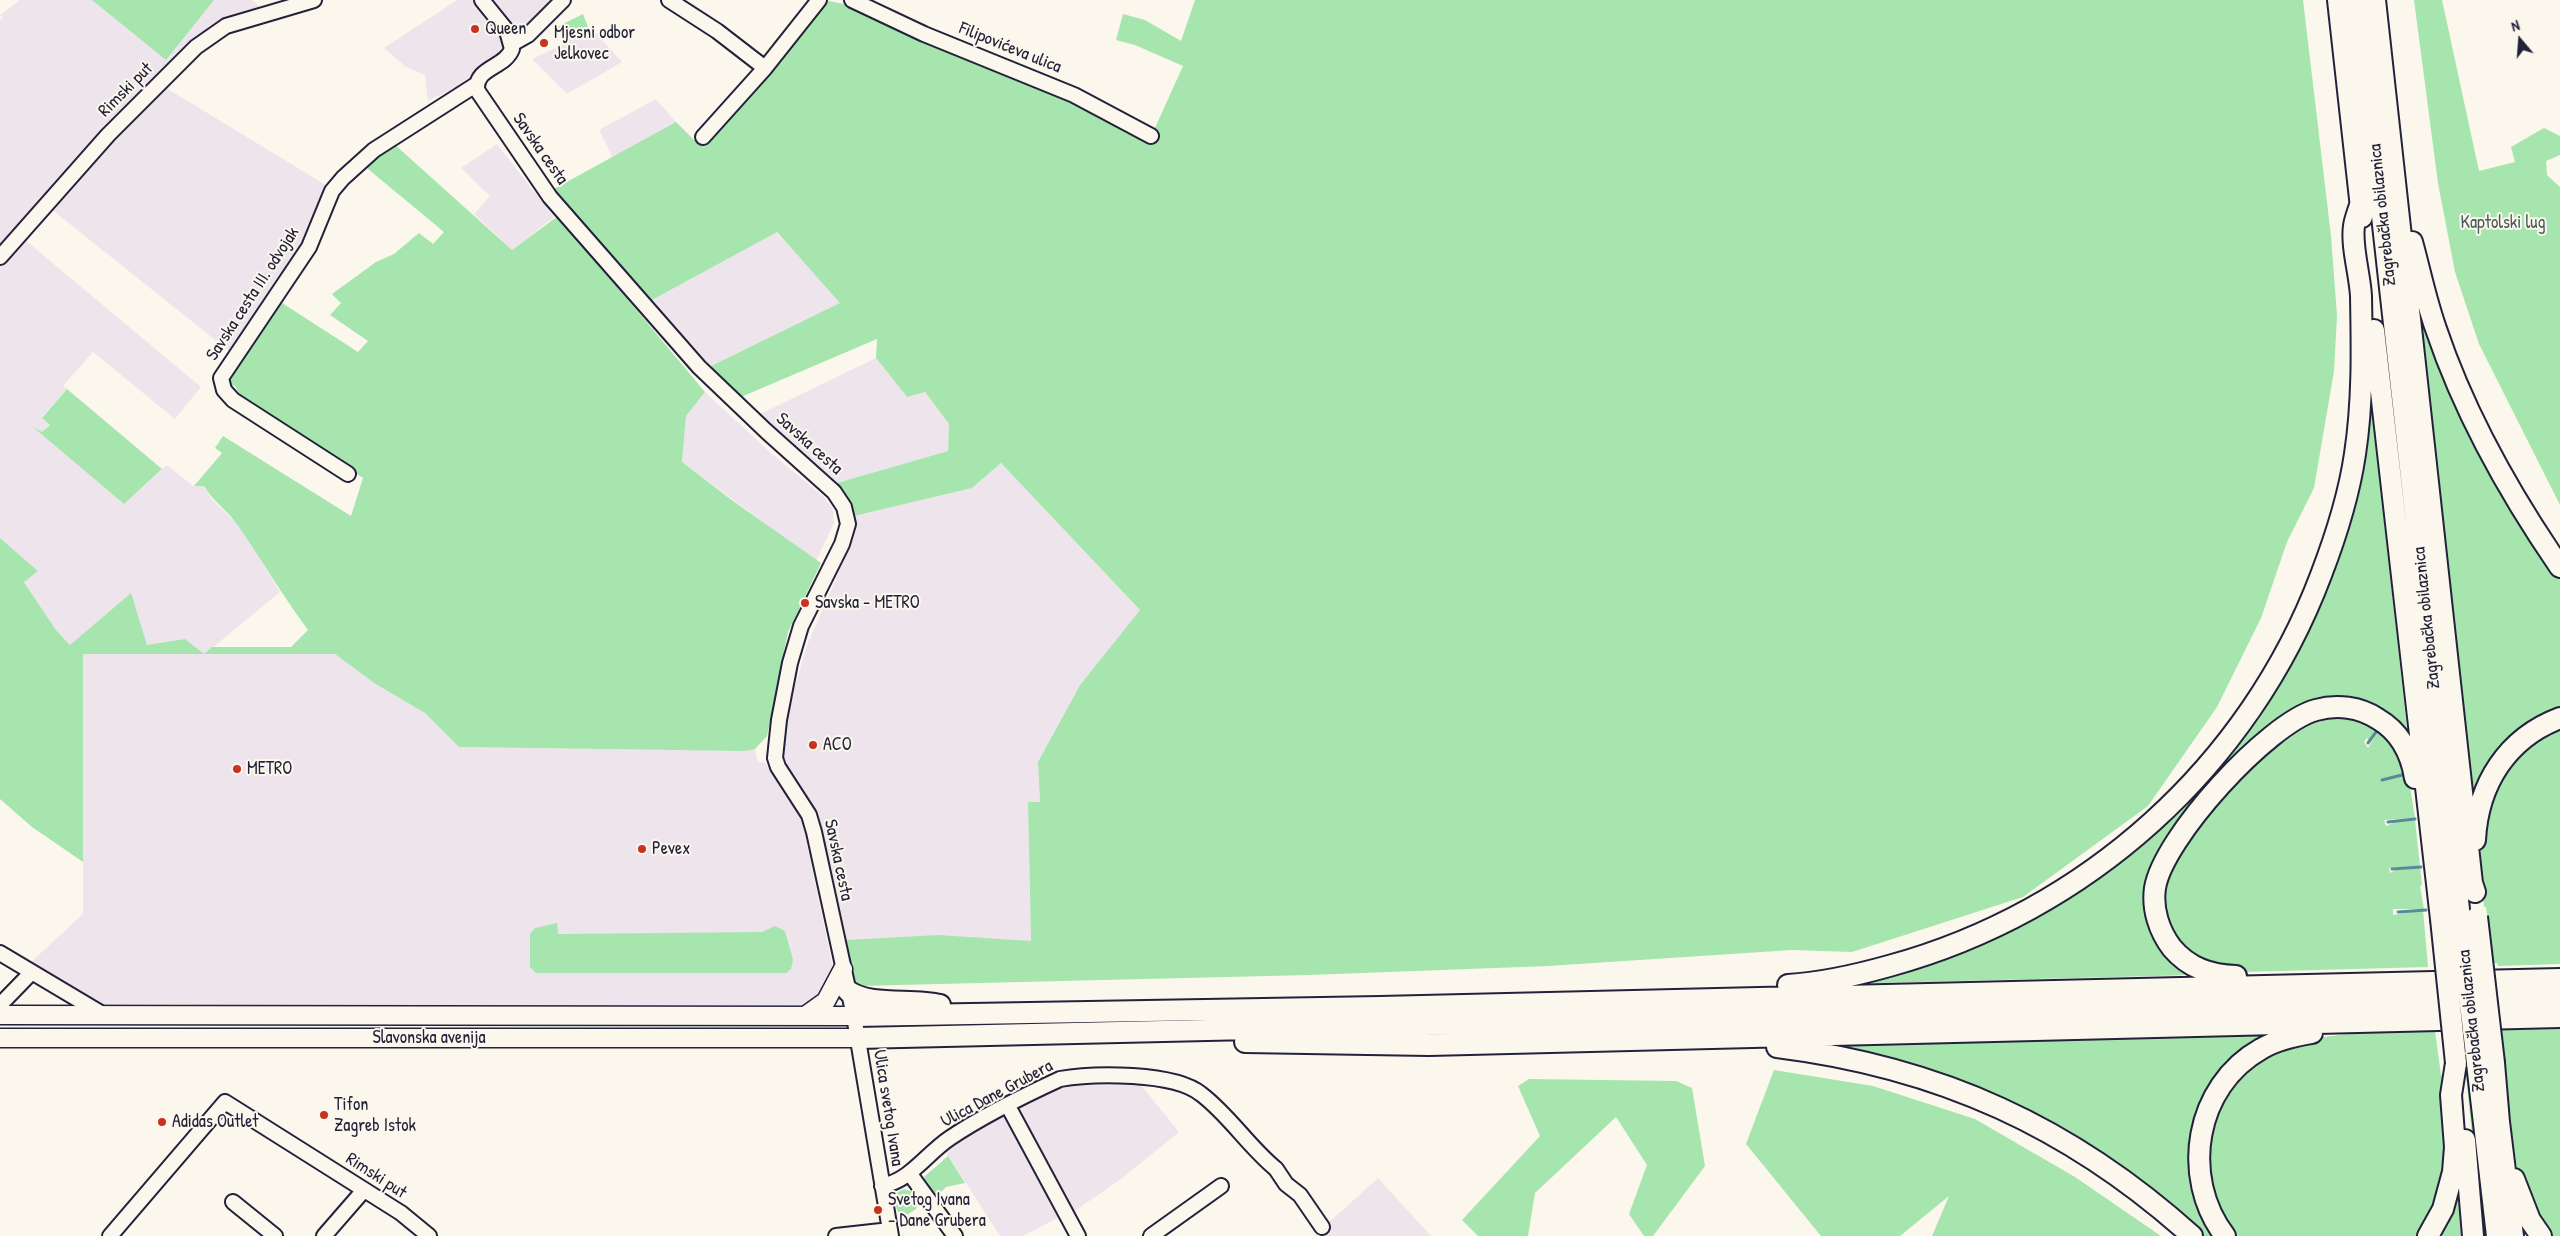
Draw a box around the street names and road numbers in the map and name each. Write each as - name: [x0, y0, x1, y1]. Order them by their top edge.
- street label: Filipovićeva ulica: [956, 18, 1064, 78]
- street label: Rimski put: [94, 58, 158, 122]
- street label: Savska cesta: [508, 109, 572, 189]
- street label: Zagrebačka obilaznica: [2365, 143, 2401, 287]
- street label: Savska cesta III. odvojak: [202, 223, 304, 365]
- street label: Savska cesta: [771, 408, 847, 480]
- street label: Zagrebačka obilaznica: [2409, 546, 2445, 690]
- street label: Savska cesta: [819, 817, 857, 903]
- street label: Zagrebačka obilaznica: [2454, 949, 2490, 1093]
- street label: Slavonska avenija: [372, 1027, 486, 1049]
- street label: Ulica svetog Ivana: [868, 1048, 908, 1168]
- street label: Ulica Dane Grubera: [938, 1056, 1056, 1132]
- street label: Rimski put: [342, 1148, 410, 1204]

